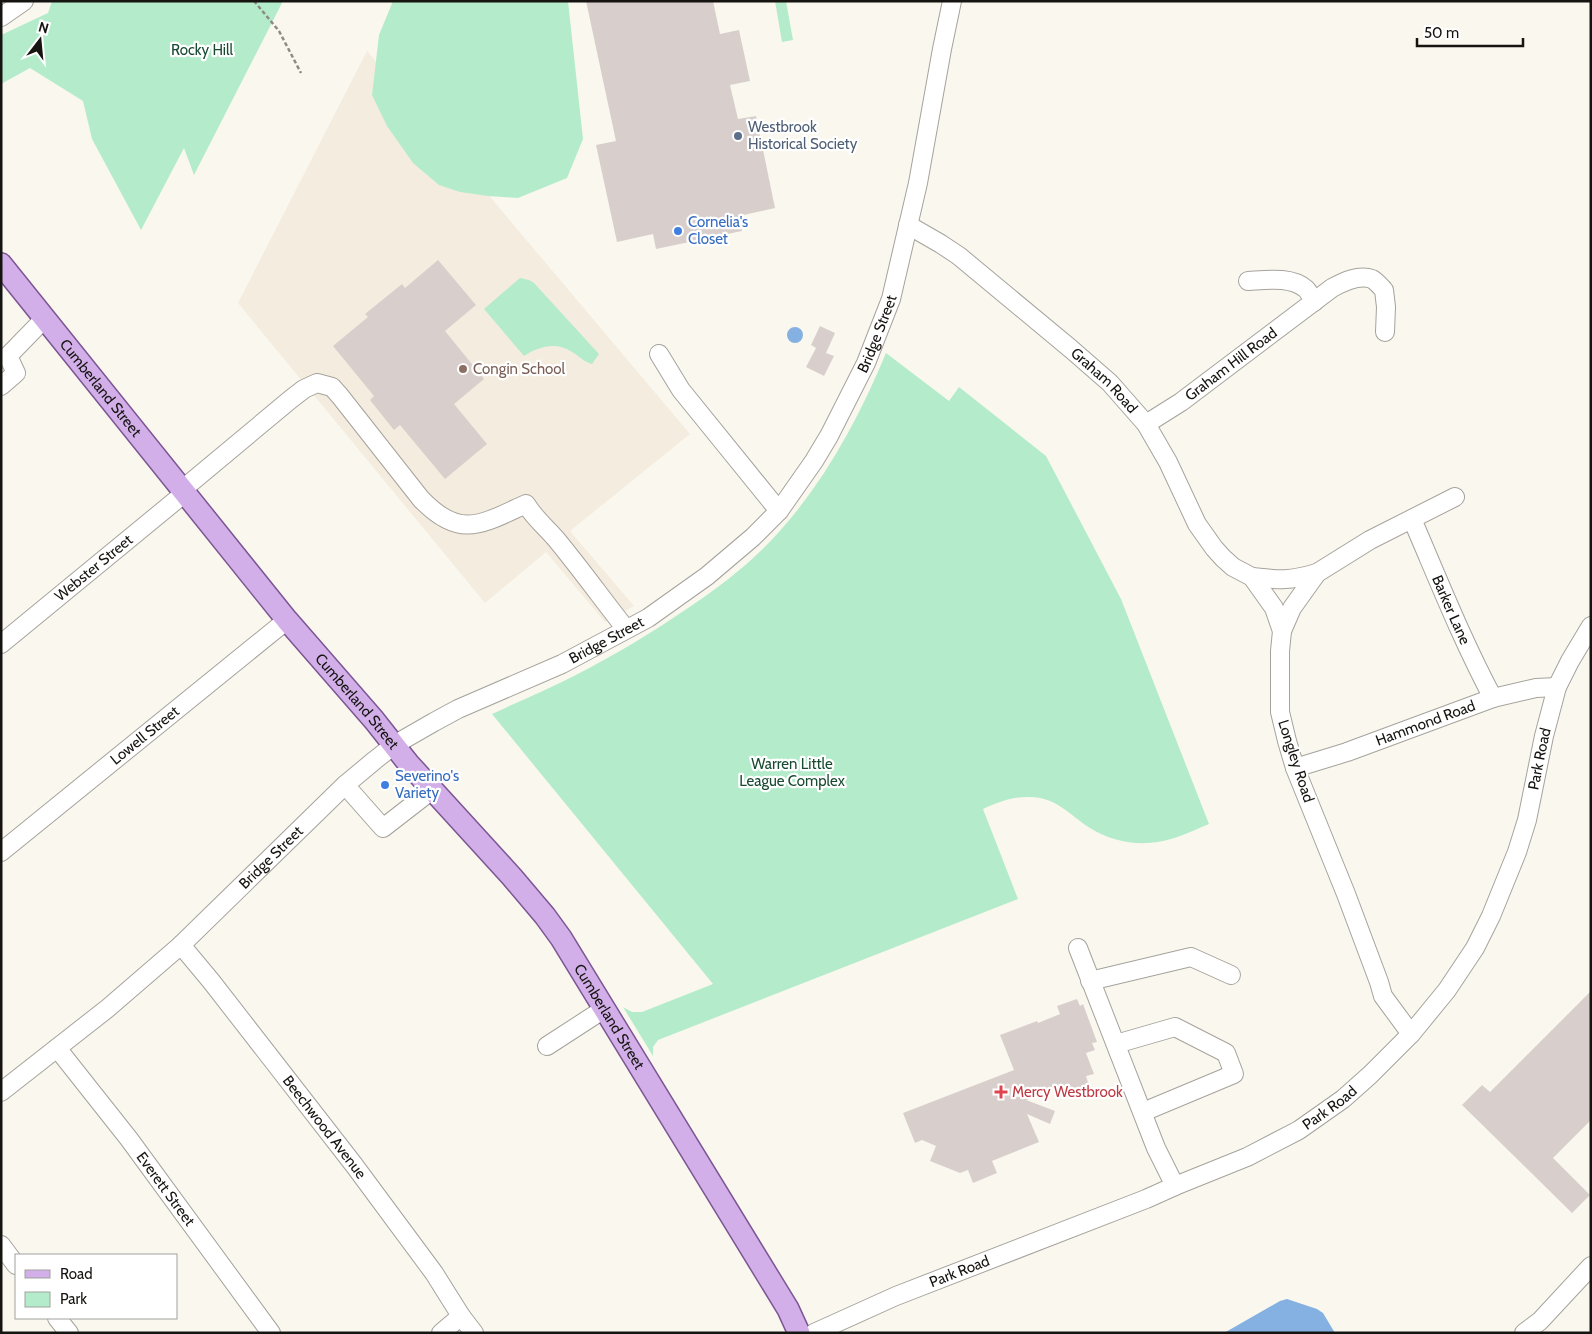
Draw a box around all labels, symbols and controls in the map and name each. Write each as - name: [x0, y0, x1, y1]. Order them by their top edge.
- north arrow: [15, 15, 65, 65]
- scale bar: [1417, 15, 1523, 47]
- text: N: [36, 17, 51, 38]
- text: 50 m: [1424, 24, 1459, 42]
- park label: Rocky Hill: [171, 41, 234, 59]
- place label: Westbrook Historical Society: [748, 118, 858, 153]
- marker: Westbrook Historical Society: [732, 130, 744, 142]
- place label: Cornelia's Closet: [688, 213, 748, 248]
- marker: Cornelia's Closet: [672, 225, 684, 237]
- street label: Bridge Street: [854, 293, 901, 376]
- street label: Graham Hill Road: [1182, 324, 1280, 405]
- street label: Cumberland Street: [56, 335, 145, 440]
- street label: Graham Road: [1067, 344, 1141, 417]
- place label: Congin School: [473, 360, 566, 378]
- marker: Congin School: [457, 363, 469, 375]
- street label: Webster Street: [51, 531, 136, 605]
- street label: Barker Lane: [1428, 573, 1474, 648]
- street label: Bridge Street: [566, 613, 647, 668]
- street label: Cumberland Street: [311, 650, 403, 753]
- street label: Hammond Road: [1373, 696, 1478, 750]
- street label: Lowell Street: [107, 702, 183, 769]
- street label: Longley Road: [1274, 717, 1318, 805]
- street label: Park Road: [1524, 726, 1555, 792]
- park label: Warren Little League Complex: [739, 755, 845, 790]
- place label: Severino's Variety: [395, 767, 459, 802]
- marker: Severino's Variety: [379, 779, 391, 791]
- street label: Bridge Street: [235, 822, 307, 893]
- street label: Cumberland Street: [570, 961, 648, 1073]
- street label: Beechwood Avenue: [279, 1072, 370, 1183]
- street label: Park Road: [1299, 1082, 1361, 1134]
- place label: Mercy Westbrook: [1012, 1083, 1123, 1101]
- marker: Mercy Westbrook: [994, 1085, 1008, 1099]
- street label: Everett Street: [133, 1148, 199, 1230]
- street label: Park Road: [927, 1252, 992, 1291]
- legend: [15, 1254, 178, 1319]
- text: Road: [60, 1265, 93, 1283]
- text: Park: [60, 1290, 87, 1308]

